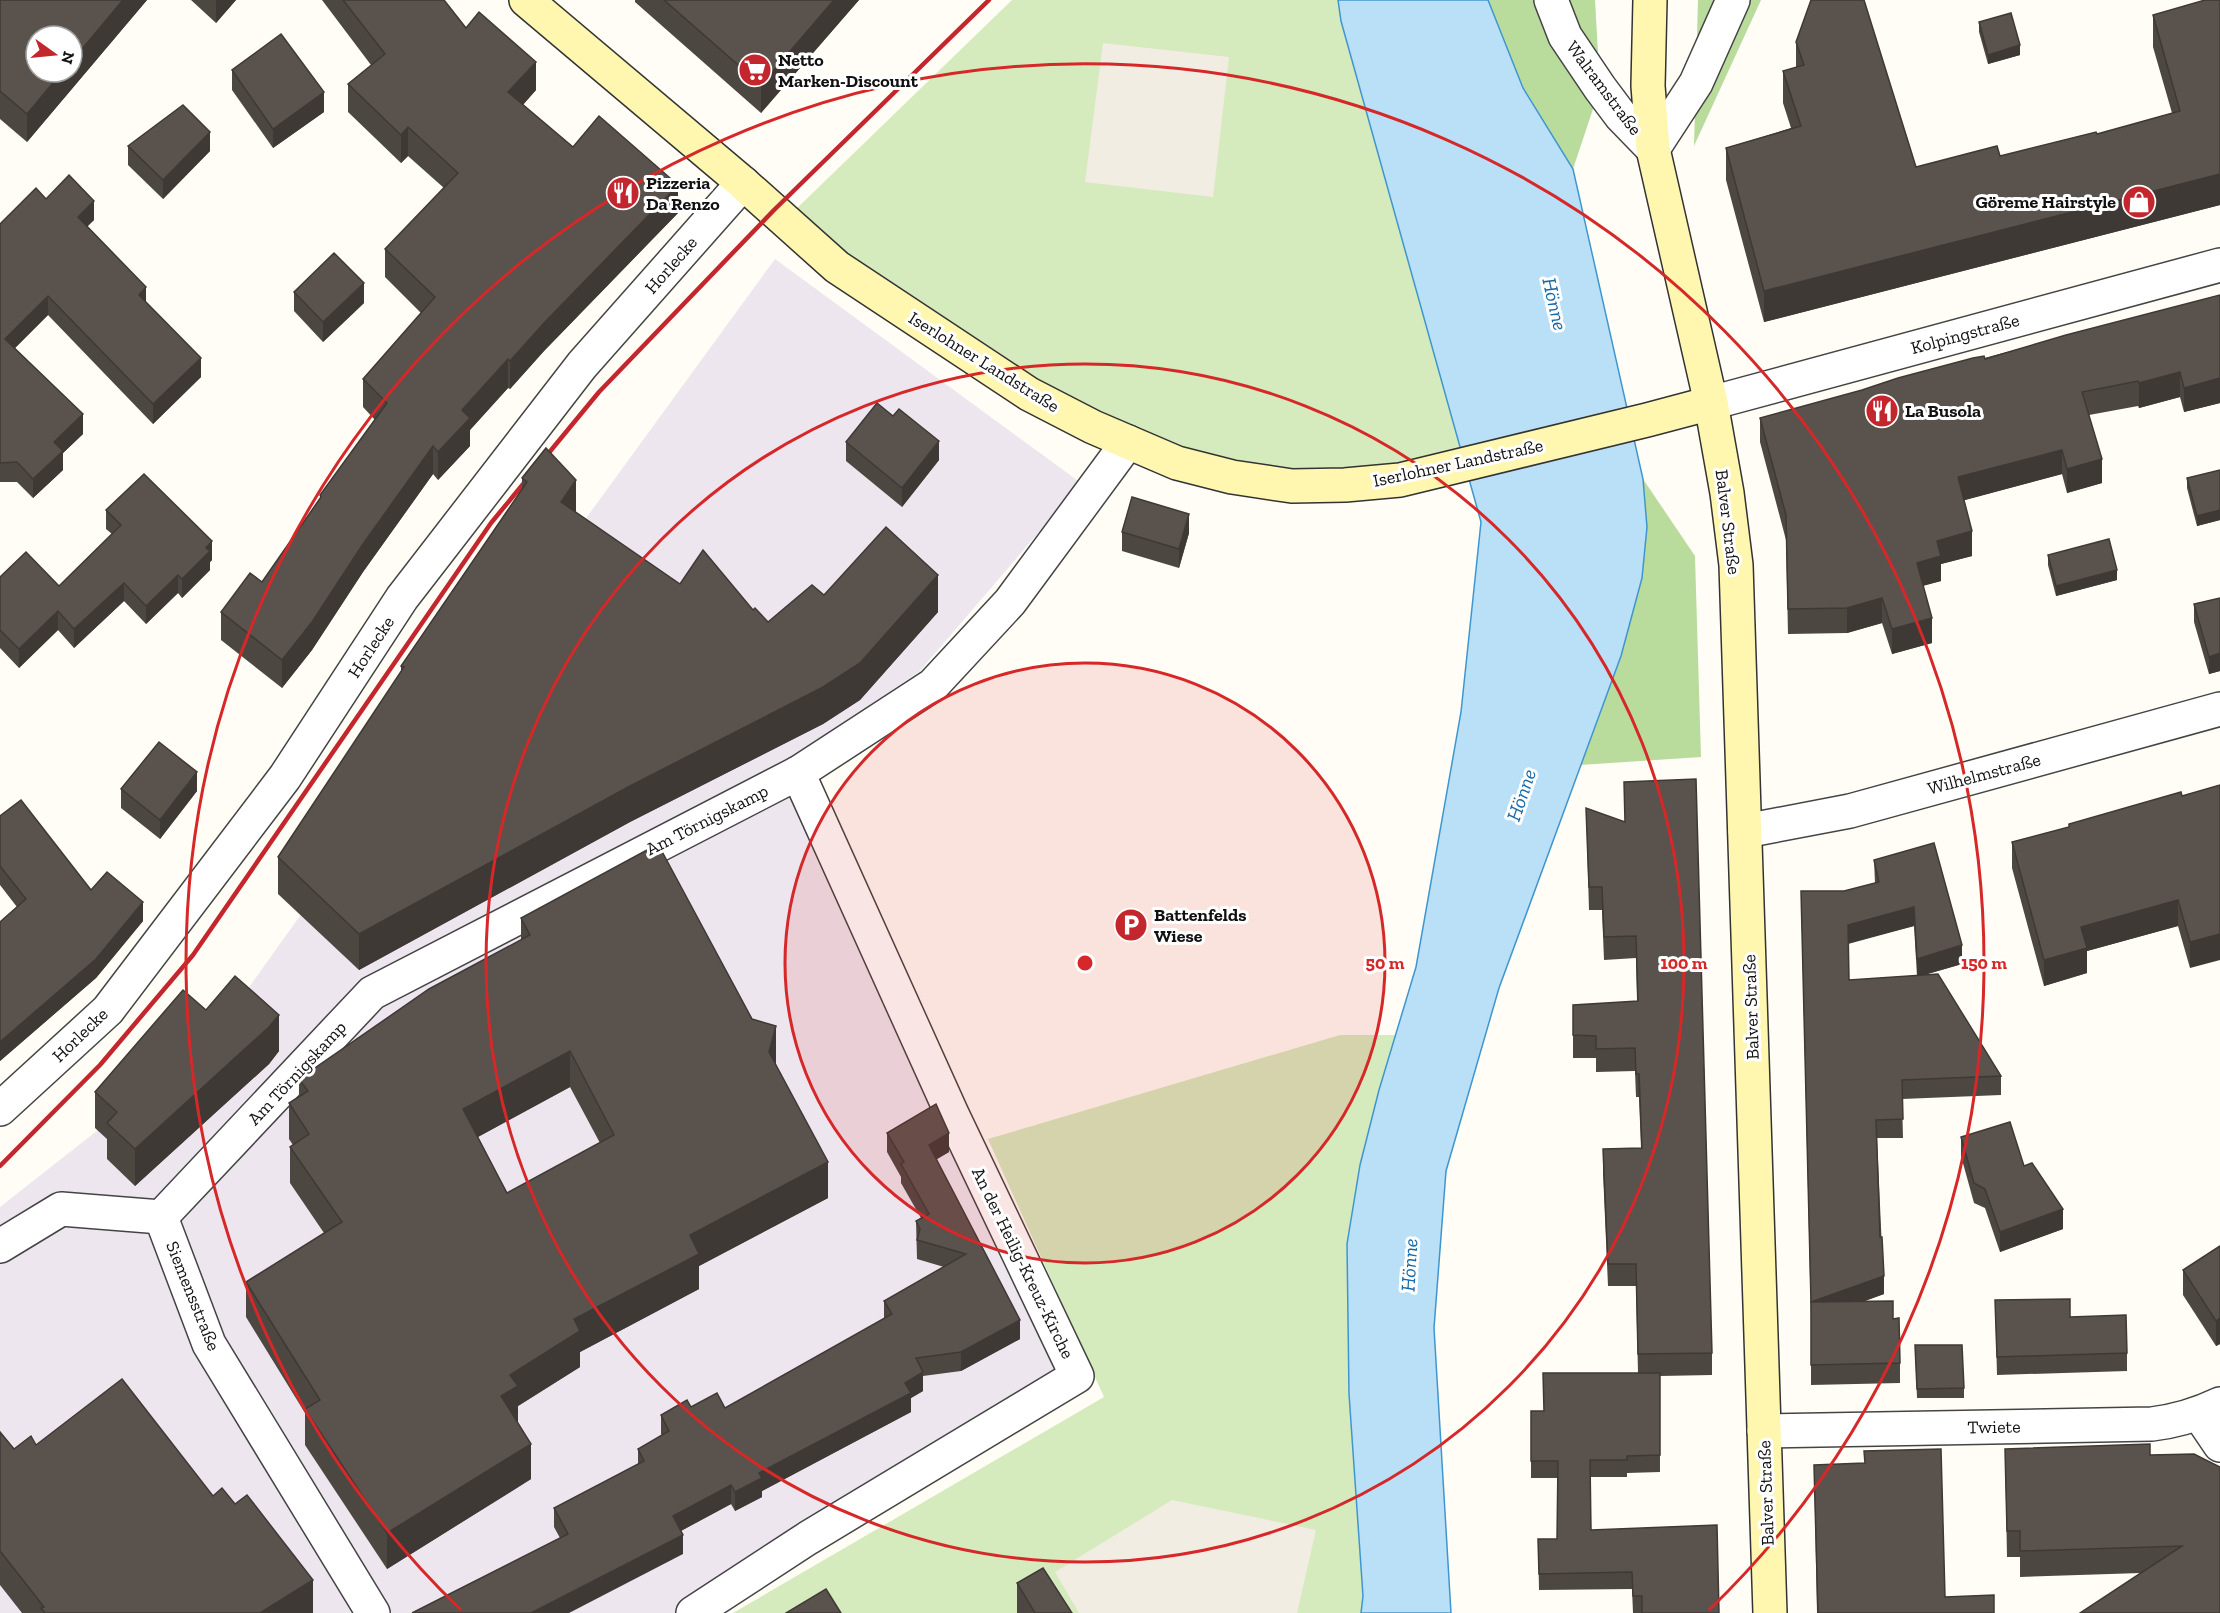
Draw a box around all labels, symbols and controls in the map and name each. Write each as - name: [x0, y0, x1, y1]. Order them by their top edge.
- north arrow: [24, 24, 84, 84]
- street label: Walramstraße: [1561, 37, 1647, 139]
- text: N: [57, 49, 79, 66]
- place label: Netto Marken-Discount: [778, 49, 919, 92]
- supermarket icon: Netto Marken-Discount: [737, 52, 773, 88]
- place label: Pizzeria Da Renzo: [646, 172, 720, 215]
- restaurant icon: Pizzeria Da Renzo: [605, 175, 641, 211]
- shop icon: Göreme Hairstyle: [2121, 184, 2157, 220]
- place label: Göreme Hairstyle: [1975, 191, 2116, 213]
- street label: Horlecke: [640, 232, 702, 298]
- water label: Hönne: [1537, 275, 1573, 333]
- street label: Iserlohner Landstraße: [905, 307, 1063, 417]
- street label: Kolpingstraße: [1908, 309, 2022, 359]
- restaurant icon: La Busola: [1864, 393, 1900, 429]
- place label: La Busola: [1905, 400, 1981, 422]
- street label: Iserlohner Landstraße: [1371, 434, 1545, 492]
- street label: Balver Straße: [1711, 468, 1745, 576]
- street label: Horlecke: [343, 612, 399, 682]
- street label: Wilhelmstraße: [1925, 748, 2043, 800]
- water label: Hönne: [1501, 766, 1541, 824]
- street label: Am Törnigskamp: [642, 780, 772, 860]
- place label: Battenfelds Wiese: [1154, 904, 1246, 947]
- parking icon: Battenfelds Wiese: [1113, 907, 1149, 943]
- text: 50 m: [1366, 952, 1405, 974]
- text: 100 m: [1660, 952, 1708, 974]
- text: 150 m: [1961, 952, 2007, 974]
- centre of rings: [1075, 953, 1095, 973]
- street label: Balver Straße: [1738, 954, 1764, 1060]
- street label: Horlecke: [48, 1003, 112, 1067]
- street label: Am Törnigskamp: [243, 1016, 351, 1130]
- street label: An der Heilig-Kreuz-Kirche: [967, 1164, 1079, 1362]
- street label: Siemensstraße: [161, 1238, 225, 1354]
- water label: Hönne: [1396, 1238, 1422, 1292]
- street label: Twiete: [1967, 1416, 2021, 1438]
- street label: Balver Straße: [1753, 1440, 1779, 1546]

